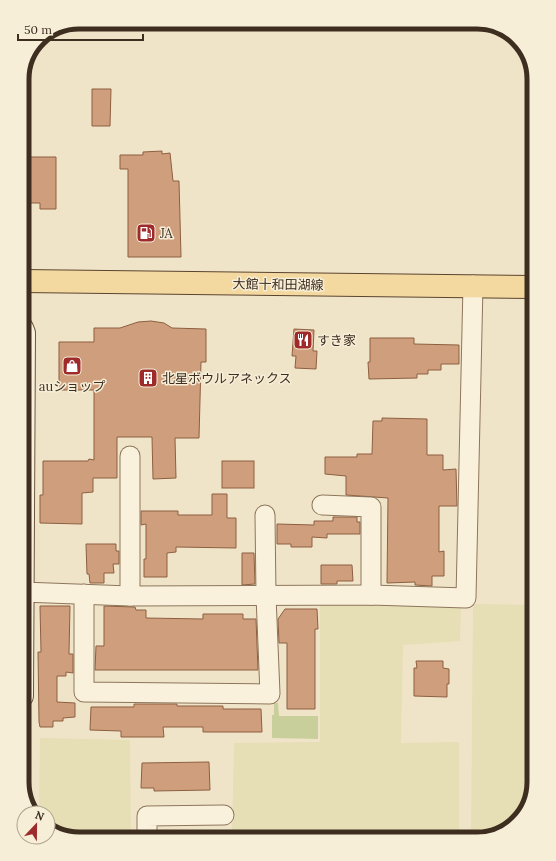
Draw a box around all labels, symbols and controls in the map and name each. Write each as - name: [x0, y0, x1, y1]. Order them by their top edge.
- scale bar: [18, 16, 143, 42]
- text: 50 m: [24, 22, 52, 37]
- fuel station icon: JA: [135, 222, 157, 244]
- place label: JA: [159, 225, 173, 242]
- street label: 大館十和田湖線: [232, 275, 324, 294]
- restaurant icon: すき家: [292, 329, 314, 351]
- place label: すき家: [317, 332, 356, 349]
- shop icon: auショップ: [61, 355, 83, 377]
- building icon: 北星ボウルアネックス: [137, 367, 159, 389]
- place label: 北星ボウルアネックス: [162, 370, 292, 387]
- place label: auショップ: [39, 378, 105, 395]
- north arrow: [16, 805, 56, 845]
- text: N: [33, 808, 47, 824]

